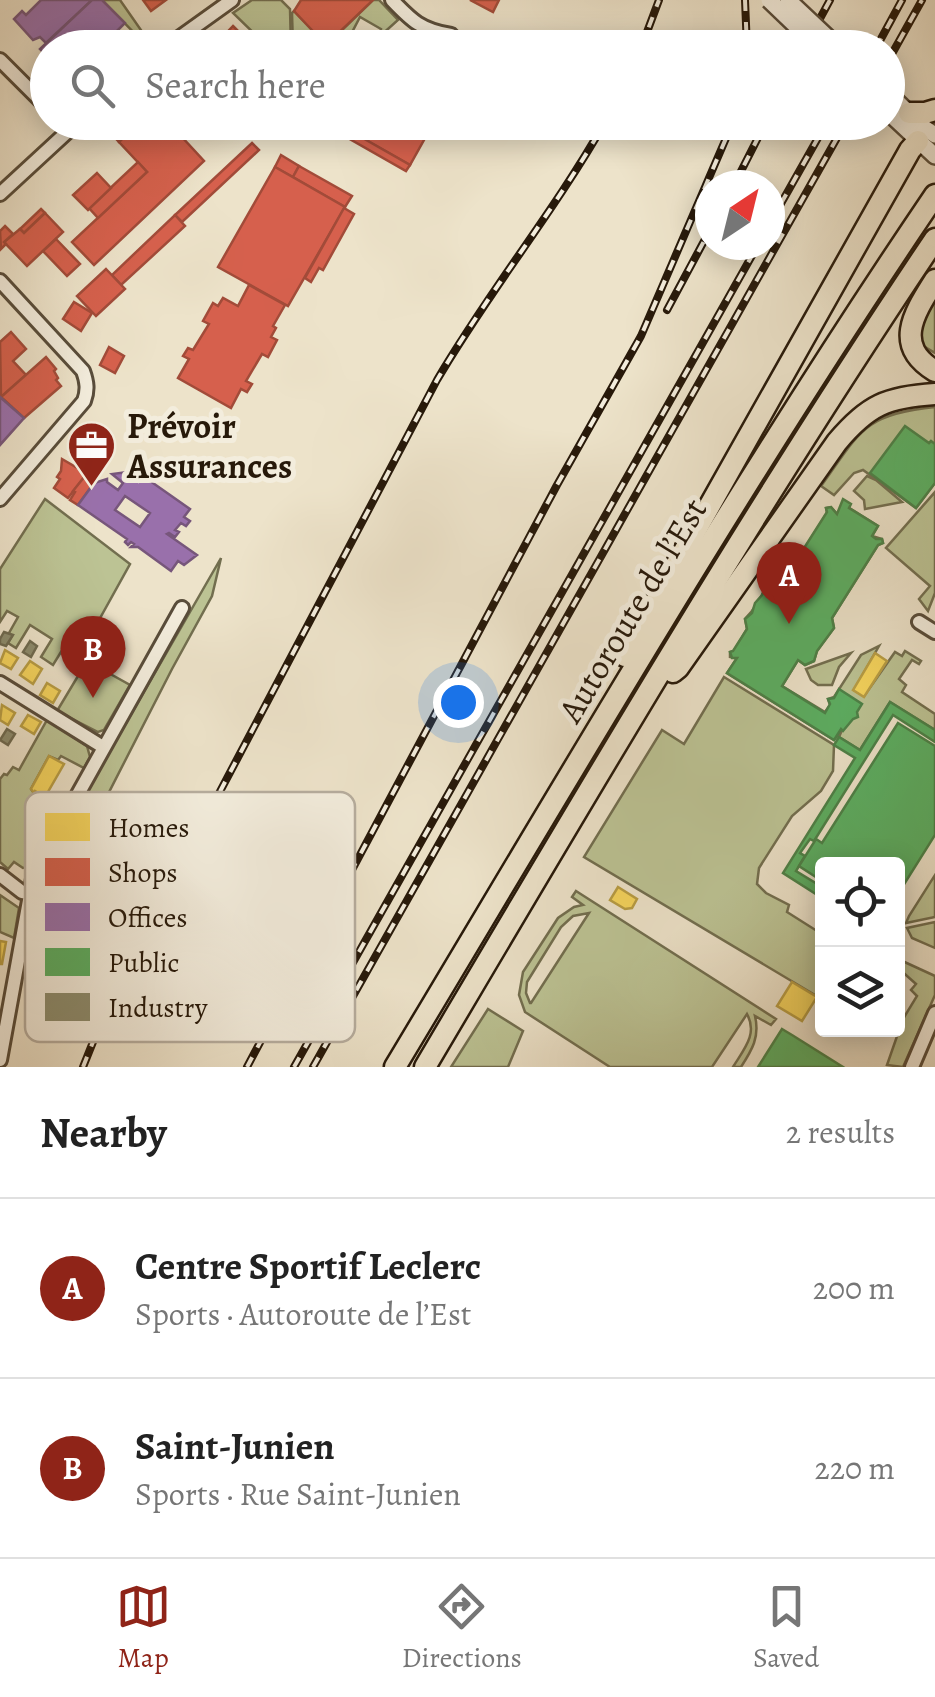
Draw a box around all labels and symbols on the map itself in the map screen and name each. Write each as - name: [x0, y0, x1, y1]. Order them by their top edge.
- north arrow: [695, 170, 785, 260]
- place label: Prévoir Assurances: [126, 402, 292, 490]
- office icon: Prévoir Assurances: [66, 420, 118, 488]
- street label: Autoroute de l’Est: [546, 489, 718, 732]
- pin: A: [756, 542, 822, 624]
- pin: B: [61, 616, 126, 698]
- your location: [433, 677, 484, 728]
- legend: [25, 792, 355, 1042]
- text: Homes: [108, 809, 190, 847]
- text: Shops: [108, 854, 178, 892]
- text: Offices: [108, 899, 187, 937]
- text: Public: [108, 944, 179, 982]
- text: Industry: [108, 989, 208, 1027]

